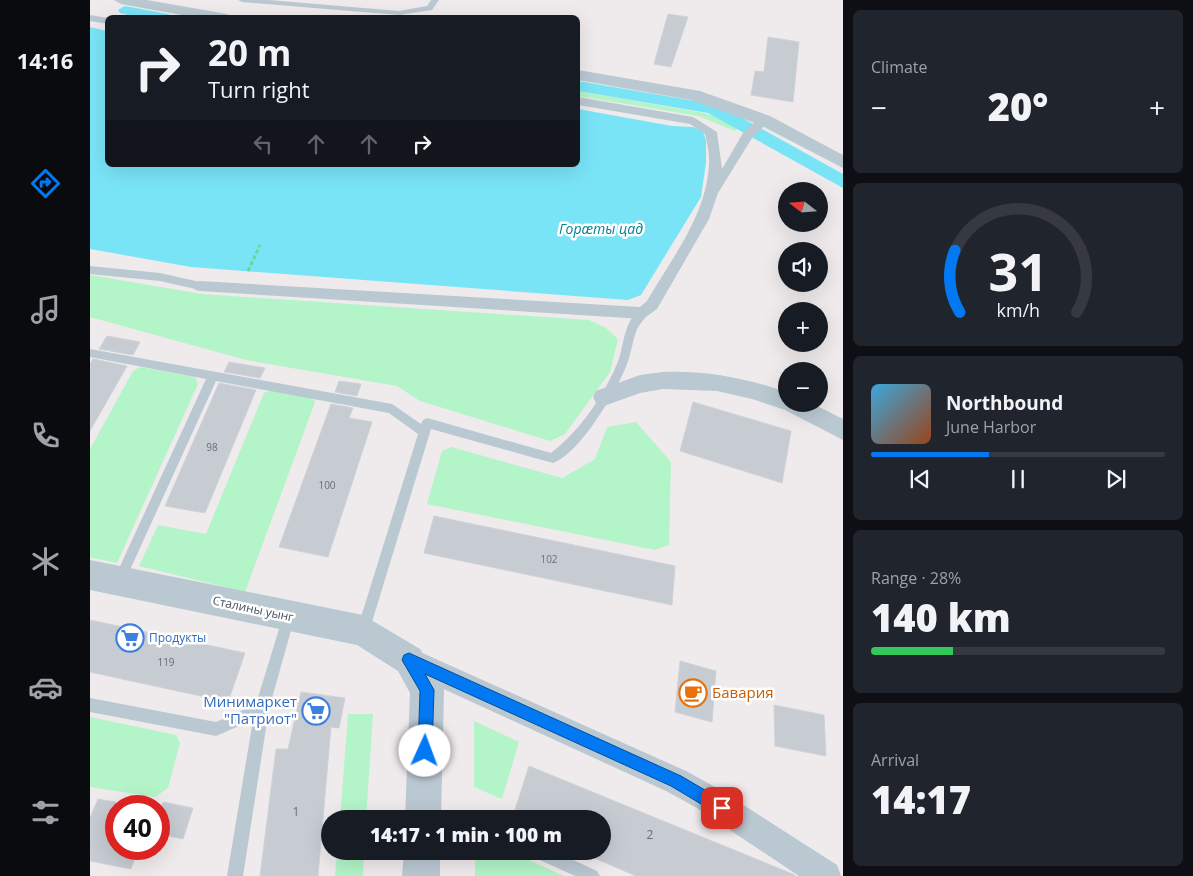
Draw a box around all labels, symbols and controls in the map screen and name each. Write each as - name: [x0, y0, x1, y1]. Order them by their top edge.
- text: 20 m: [208, 29, 291, 76]
- icon: right: [125, 35, 190, 100]
- text: 14:16: [17, 45, 73, 75]
- text: Climate: [871, 56, 928, 78]
- text: Turn right: [208, 74, 310, 104]
- text: 20°: [988, 80, 1048, 132]
- text: −: [871, 88, 887, 126]
- text: +: [1149, 88, 1165, 126]
- icon: left: [249, 130, 277, 158]
- icon: ahead: [302, 130, 330, 158]
- icon: ahead: [355, 130, 383, 158]
- icon: right: [408, 130, 436, 158]
- icon: directions: [28, 166, 63, 201]
- north arrow: [778, 182, 828, 232]
- map controls: [778, 182, 828, 412]
- water label: Горӕты цад: [559, 219, 643, 238]
- text: 31: [988, 235, 1048, 306]
- button: sound: [778, 242, 828, 292]
- icon: music: [28, 292, 63, 327]
- text: km/h: [996, 298, 1040, 322]
- button: +: [778, 302, 828, 352]
- button: −: [778, 362, 828, 412]
- text: Northbound: [946, 390, 1063, 416]
- text: June Harbor: [946, 416, 1036, 438]
- icon: phone: [28, 418, 63, 453]
- house number: 98: [206, 440, 218, 454]
- icon: previous: [906, 465, 934, 493]
- icon: pause: [1004, 465, 1032, 493]
- icon: next: [1102, 465, 1130, 493]
- house number: 100: [318, 478, 336, 492]
- icon: climate: [28, 544, 63, 579]
- house number: 102: [540, 552, 558, 566]
- text: Range · 28%: [871, 567, 961, 589]
- text: 140 km: [871, 591, 1011, 643]
- street label: Сталины уынг: [211, 592, 295, 625]
- supermarket icon: Продукты: [115, 623, 145, 653]
- place label: Продукты: [149, 629, 206, 646]
- house number: 119: [157, 655, 175, 669]
- icon: car: [28, 670, 63, 705]
- cafe icon: Бавария: [678, 678, 708, 708]
- place label: Бавария: [712, 682, 773, 702]
- place label: Минимаркет "Патриот": [203, 691, 297, 728]
- supermarket icon: Минимаркет "Патриот": [301, 696, 331, 726]
- position arrow: [398, 724, 450, 776]
- text: Arrival: [871, 749, 919, 771]
- text: 14:17: [871, 773, 971, 825]
- pin: [701, 787, 743, 829]
- icon: arrive: [708, 794, 736, 822]
- icon: filters: [28, 795, 63, 830]
- speed limit sign: 40: [105, 795, 170, 860]
- house number: 1: [293, 803, 299, 820]
- text: 14:17 · 1 min · 100 m: [370, 822, 562, 848]
- house number: 2: [647, 826, 654, 843]

